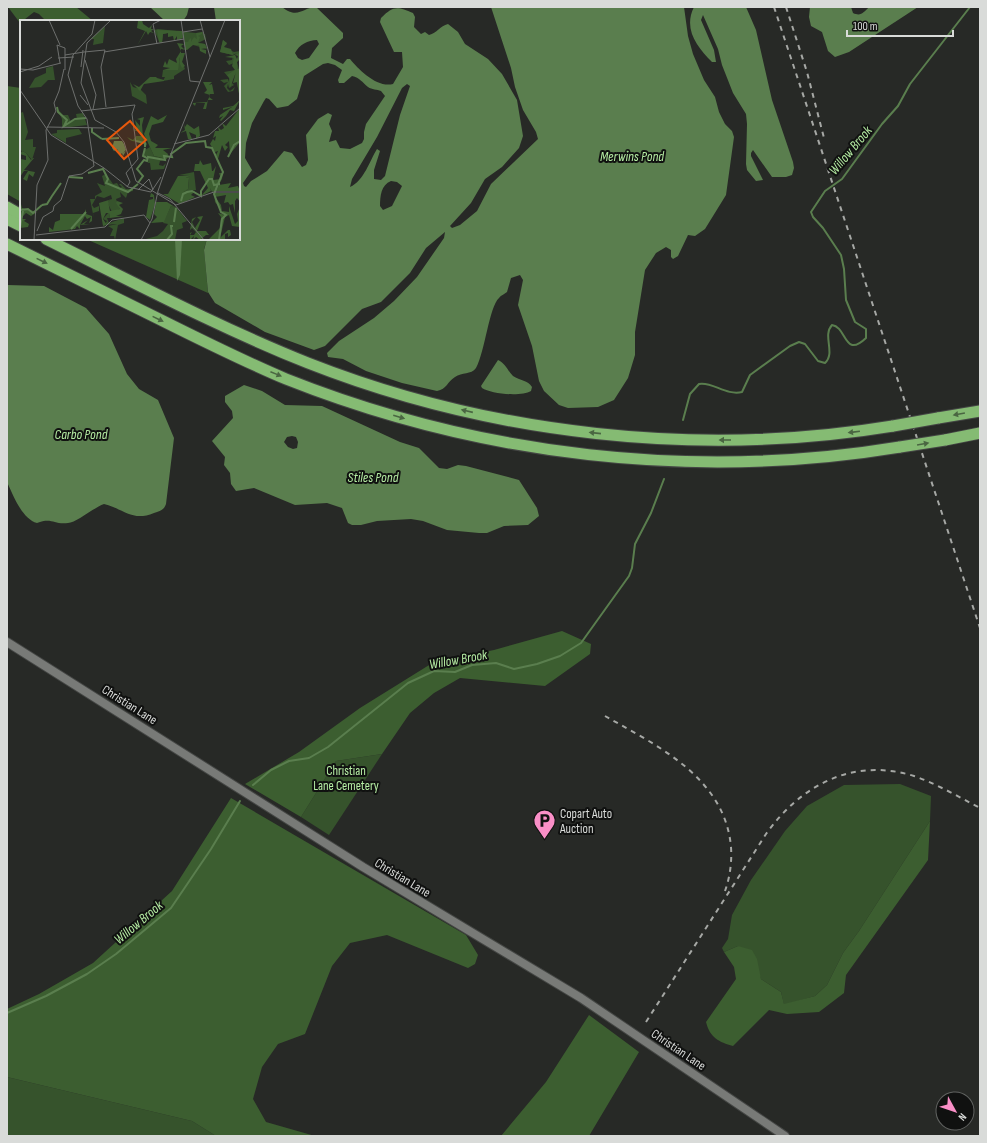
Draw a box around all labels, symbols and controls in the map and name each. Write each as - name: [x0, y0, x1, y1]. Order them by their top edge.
- scale bar: [847, 12, 953, 38]
- text: 100 m: [853, 19, 878, 34]
- inset map: [20, 20, 240, 240]
- water label: Willow Brook: [825, 122, 876, 178]
- water label: Merwins Pond: [600, 148, 665, 165]
- one-way arrow: [36, 258, 48, 264]
- one-way arrow: [153, 316, 164, 322]
- one-way arrow: [270, 371, 282, 378]
- one-way arrow: [461, 408, 473, 414]
- one-way arrow: [953, 412, 965, 418]
- one-way arrow: [393, 414, 405, 420]
- water label: Carbo Pond: [55, 426, 109, 443]
- one-way arrow: [589, 429, 601, 436]
- one-way arrow: [848, 429, 860, 435]
- one-way arrow: [718, 437, 731, 443]
- one-way arrow: [917, 440, 929, 446]
- water label: Stiles Pond: [348, 469, 400, 486]
- water label: Willow Brook: [428, 646, 489, 673]
- street label: Christian Lane: [99, 682, 160, 728]
- park label: Christian Lane Cemetery: [313, 763, 379, 794]
- place label: Copart Auto Auction: [559, 806, 612, 837]
- parking icon: Copart Auto Auction: [531, 807, 557, 840]
- street label: Christian Lane: [372, 855, 433, 901]
- water label: Willow Brook: [110, 897, 167, 948]
- street label: Christian Lane: [648, 1026, 709, 1074]
- north arrow: [935, 1091, 975, 1131]
- text: N: [955, 1111, 969, 1124]

